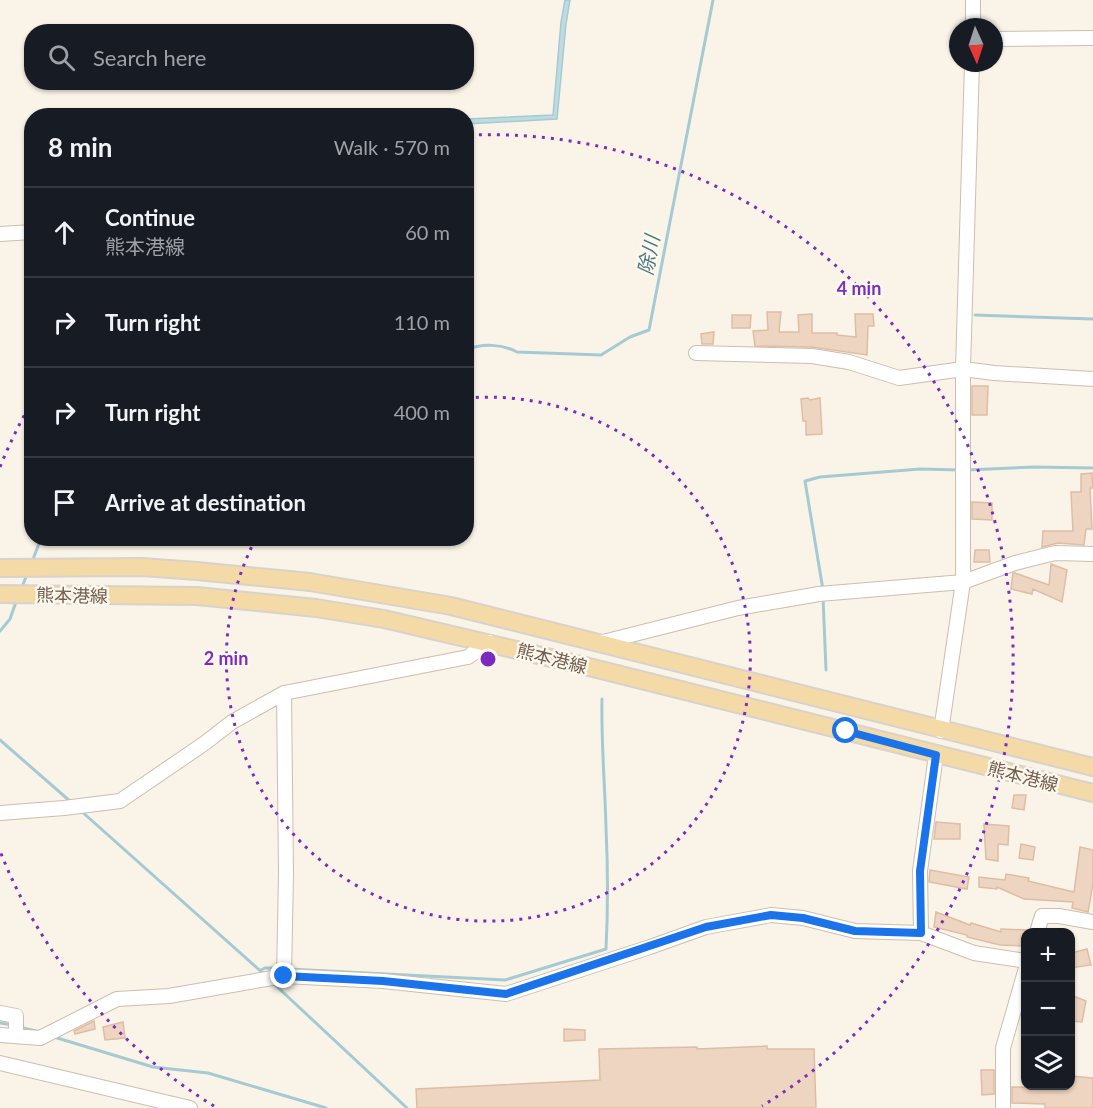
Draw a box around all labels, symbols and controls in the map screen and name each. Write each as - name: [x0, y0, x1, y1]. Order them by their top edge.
- north arrow: [949, 18, 1003, 72]
- search box: [24, 24, 474, 90]
- icon: search: [45, 41, 78, 74]
- text: Search here: [93, 44, 206, 71]
- text: 8 min: [48, 131, 112, 163]
- text: Walk · 570 m: [334, 135, 450, 159]
- text: Continue: [105, 204, 195, 231]
- icon: ahead: [48, 216, 81, 249]
- text: 60 m: [405, 220, 450, 244]
- water label: 除川: [632, 231, 664, 277]
- text: 熊本港線: [105, 234, 185, 258]
- text: 4 min: [837, 277, 881, 299]
- icon: right: [48, 306, 81, 339]
- text: Turn right: [105, 309, 200, 336]
- text: 110 m: [394, 310, 450, 334]
- icon: right: [48, 396, 81, 429]
- text: Turn right: [105, 399, 200, 426]
- text: 400 m: [394, 400, 450, 424]
- icon: arrive: [48, 486, 81, 519]
- text: Arrive at destination: [105, 489, 306, 516]
- street label: 熊本港線: [36, 583, 108, 607]
- street label: 熊本港線: [514, 639, 590, 677]
- text: 2 min: [204, 647, 248, 669]
- centre of rings: [478, 649, 498, 669]
- route start: [832, 717, 858, 743]
- street label: 熊本港線: [985, 757, 1061, 795]
- map controls: [1021, 928, 1075, 1090]
- button: +: [1021, 928, 1075, 982]
- route end: [270, 962, 296, 988]
- button: −: [1021, 982, 1075, 1036]
- button: layers: [1021, 1036, 1075, 1090]

